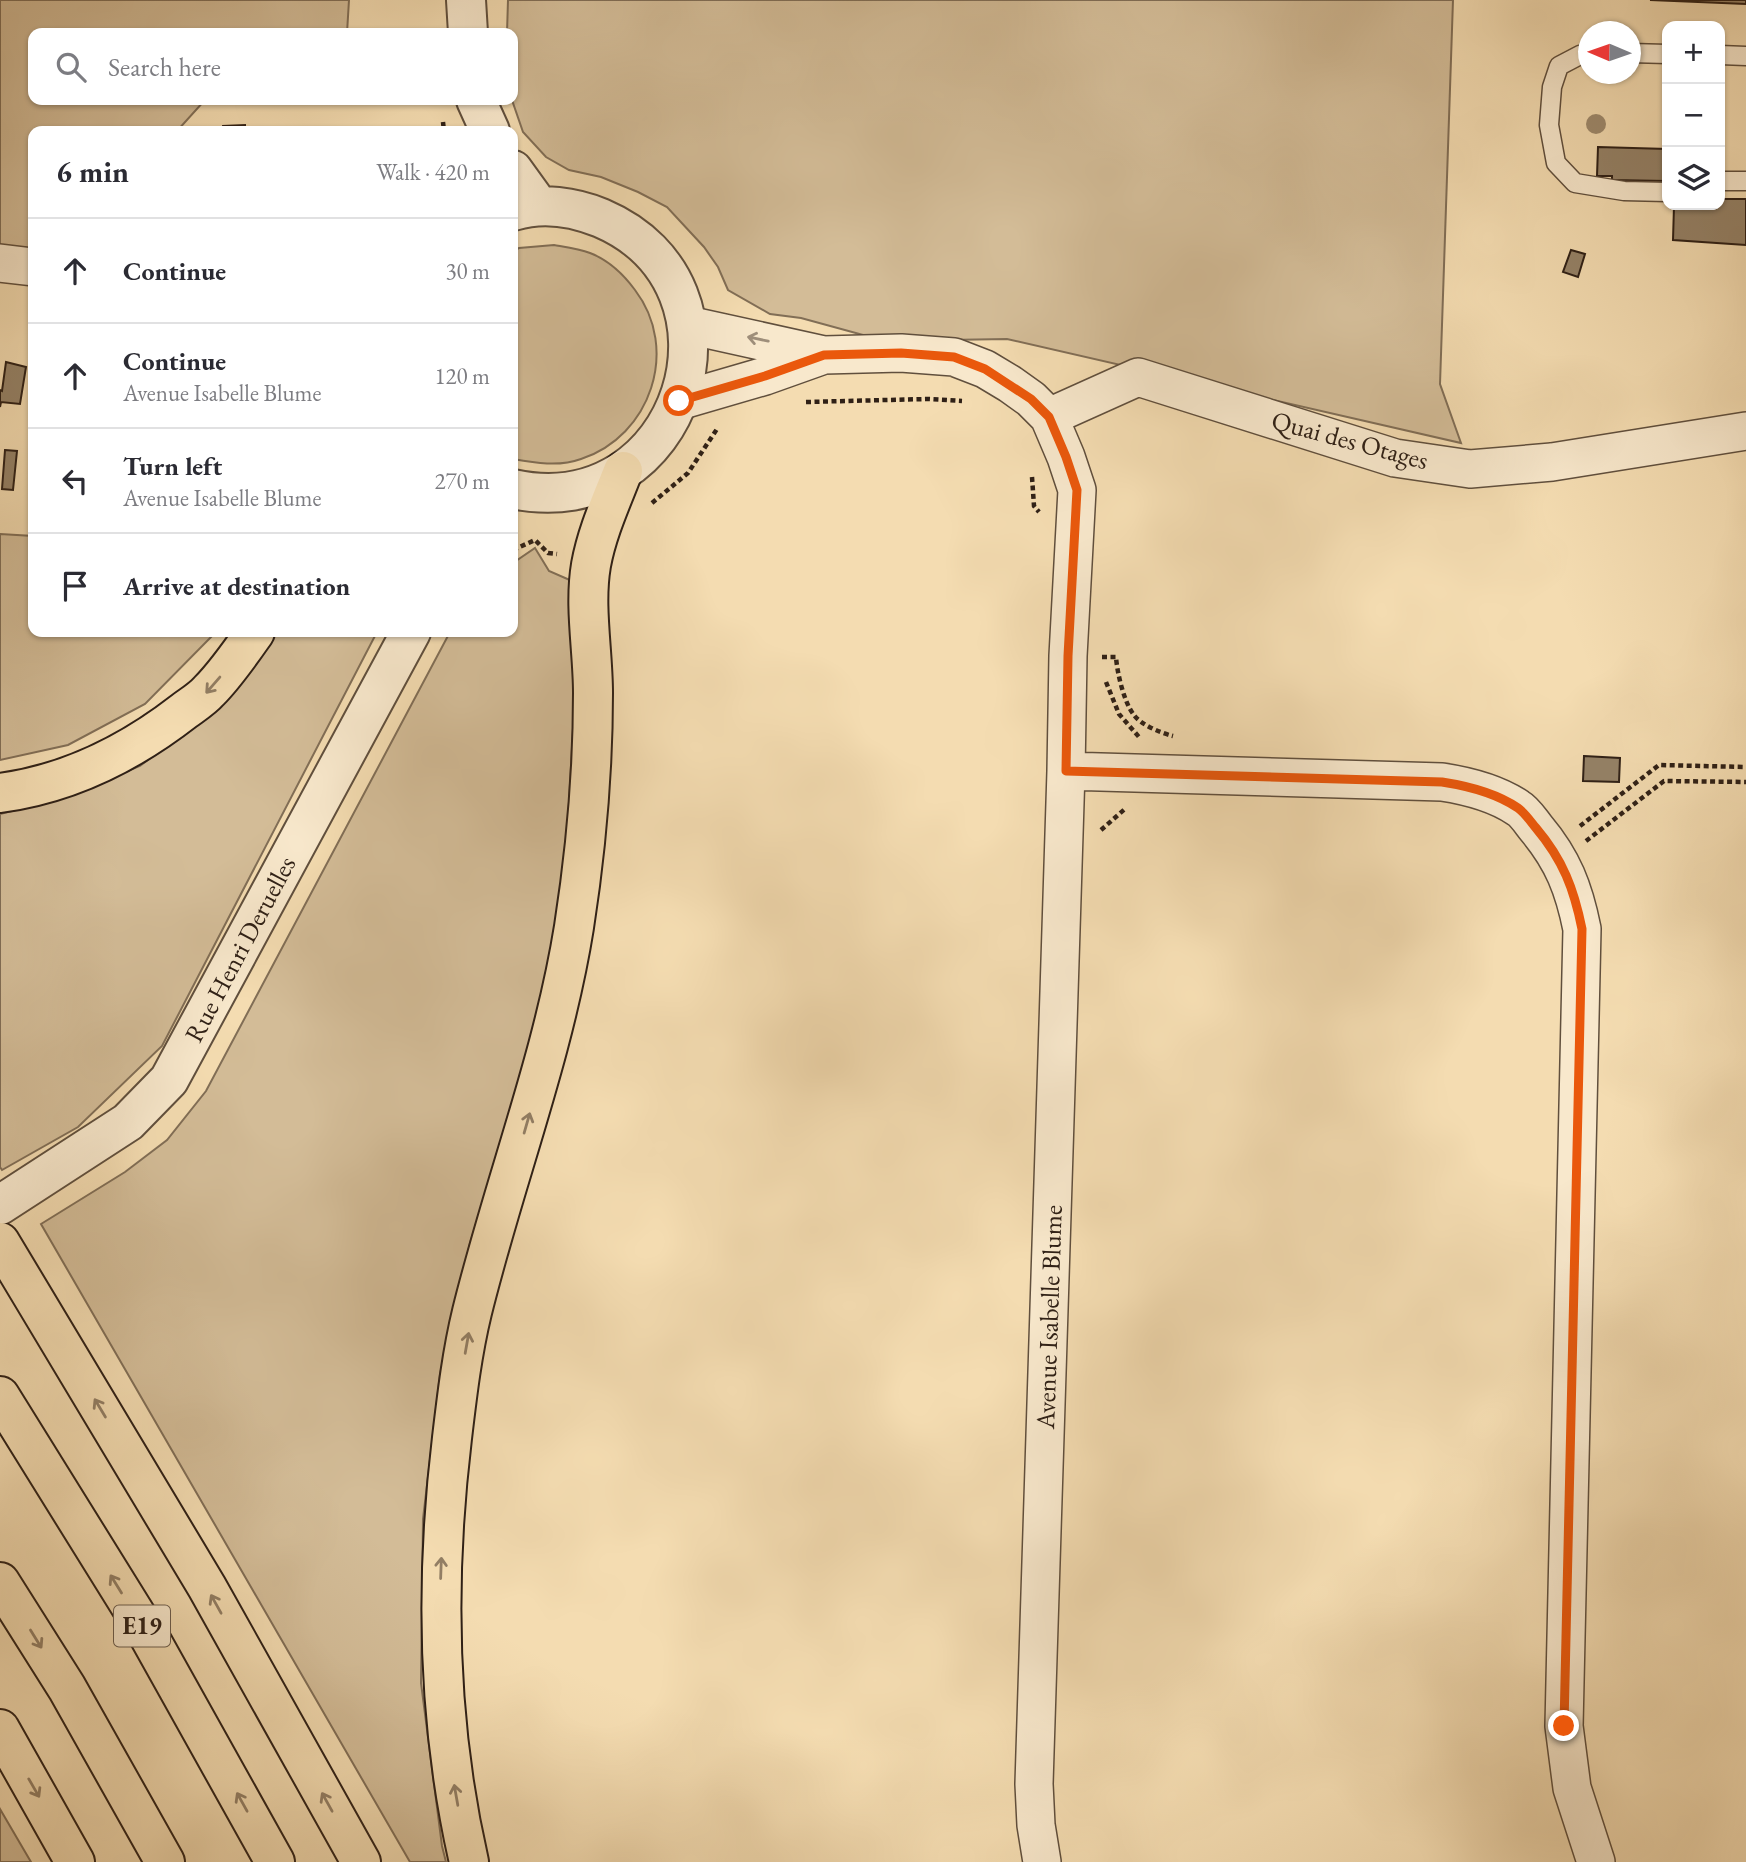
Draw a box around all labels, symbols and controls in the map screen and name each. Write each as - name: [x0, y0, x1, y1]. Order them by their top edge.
- north arrow: [1578, 21, 1641, 84]
- map controls: [1662, 21, 1725, 210]
- button: +: [1662, 21, 1725, 84]
- search box: [28, 28, 518, 105]
- icon: search: [52, 48, 90, 86]
- text: Search here: [108, 50, 221, 84]
- button: −: [1662, 84, 1725, 147]
- button: layers: [1662, 147, 1725, 210]
- text: 6 min: [56, 152, 129, 191]
- text: Walk · 420 m: [376, 157, 490, 187]
- icon: ahead: [56, 252, 94, 290]
- text: Continue: [123, 254, 226, 288]
- text: 30 m: [445, 256, 490, 286]
- one-way arrow: [747, 331, 770, 345]
- text: Continue: [123, 344, 226, 378]
- icon: ahead: [56, 357, 94, 395]
- text: 120 m: [434, 361, 490, 391]
- text: Avenue Isabelle Blume: [123, 378, 321, 408]
- route start: [663, 385, 694, 416]
- street label: Quai des Otages: [1268, 403, 1432, 477]
- text: Turn left: [123, 449, 222, 483]
- icon: left: [56, 462, 94, 500]
- text: 270 m: [434, 466, 490, 496]
- text: Avenue Isabelle Blume: [123, 483, 321, 513]
- icon: arrive: [56, 567, 94, 605]
- text: Arrive at destination: [123, 569, 350, 603]
- one-way arrow: [205, 676, 221, 694]
- street label: Rue Henri Deruelles: [177, 850, 303, 1048]
- one-way arrow: [521, 1113, 534, 1135]
- street label: Avenue Isabelle Blume: [1028, 1204, 1070, 1431]
- one-way arrow: [460, 1332, 474, 1354]
- one-way arrow: [93, 1399, 107, 1419]
- one-way arrow: [435, 1557, 448, 1580]
- one-way arrow: [109, 1575, 124, 1594]
- one-way arrow: [209, 1594, 222, 1615]
- road number: E19: [114, 1606, 170, 1646]
- one-way arrow: [30, 1629, 44, 1649]
- route end: [1548, 1710, 1579, 1741]
- one-way arrow: [27, 1778, 41, 1798]
- one-way arrow: [449, 1784, 462, 1807]
- one-way arrow: [235, 1793, 249, 1813]
- one-way arrow: [320, 1793, 334, 1813]

